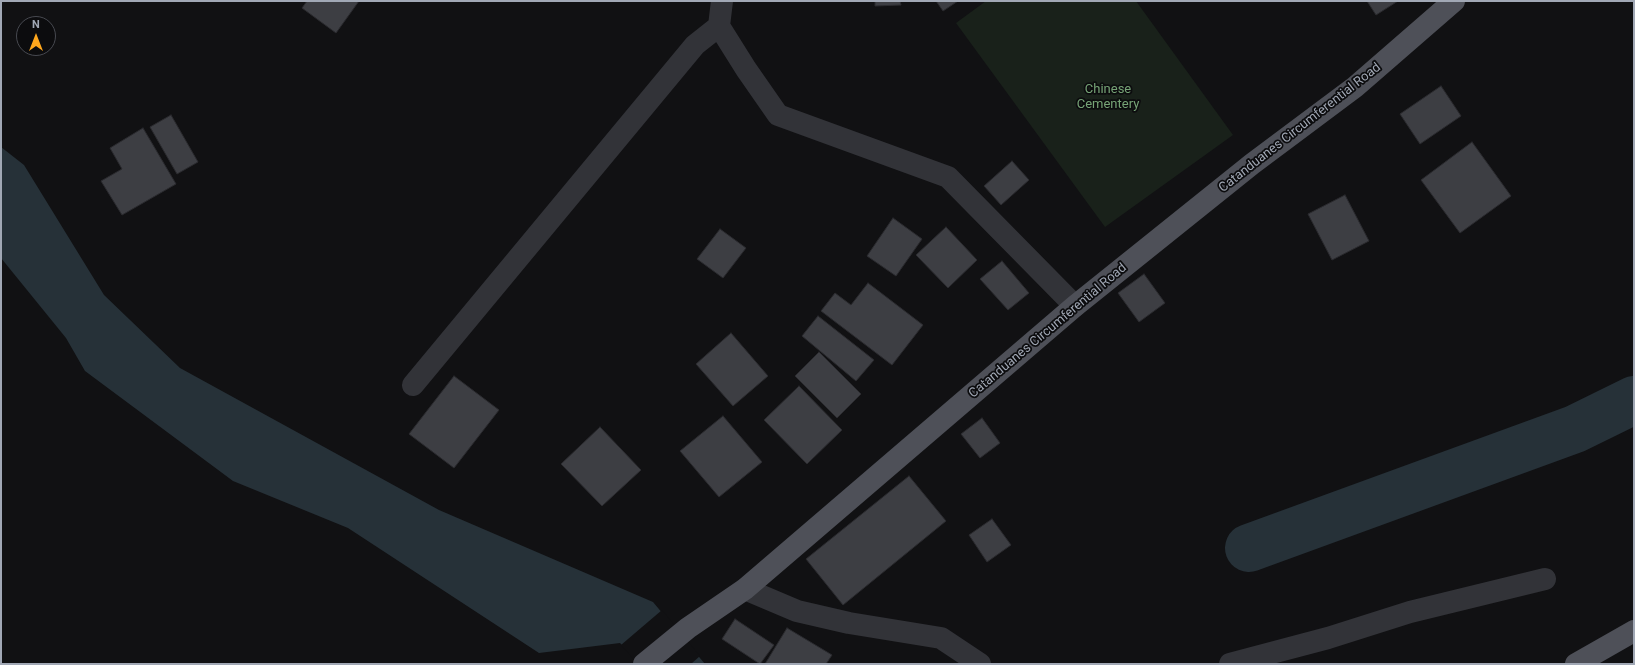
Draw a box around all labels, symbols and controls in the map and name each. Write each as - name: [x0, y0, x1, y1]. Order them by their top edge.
- north arrow: [16, 16, 56, 56]
- text: N: [32, 18, 40, 31]
- street label: Catanduanes Circumferential Road: [1216, 60, 1384, 196]
- park label: Chinese Cementery: [1077, 82, 1139, 113]
- street label: Catanduanes Circumferential Road: [966, 260, 1130, 402]

